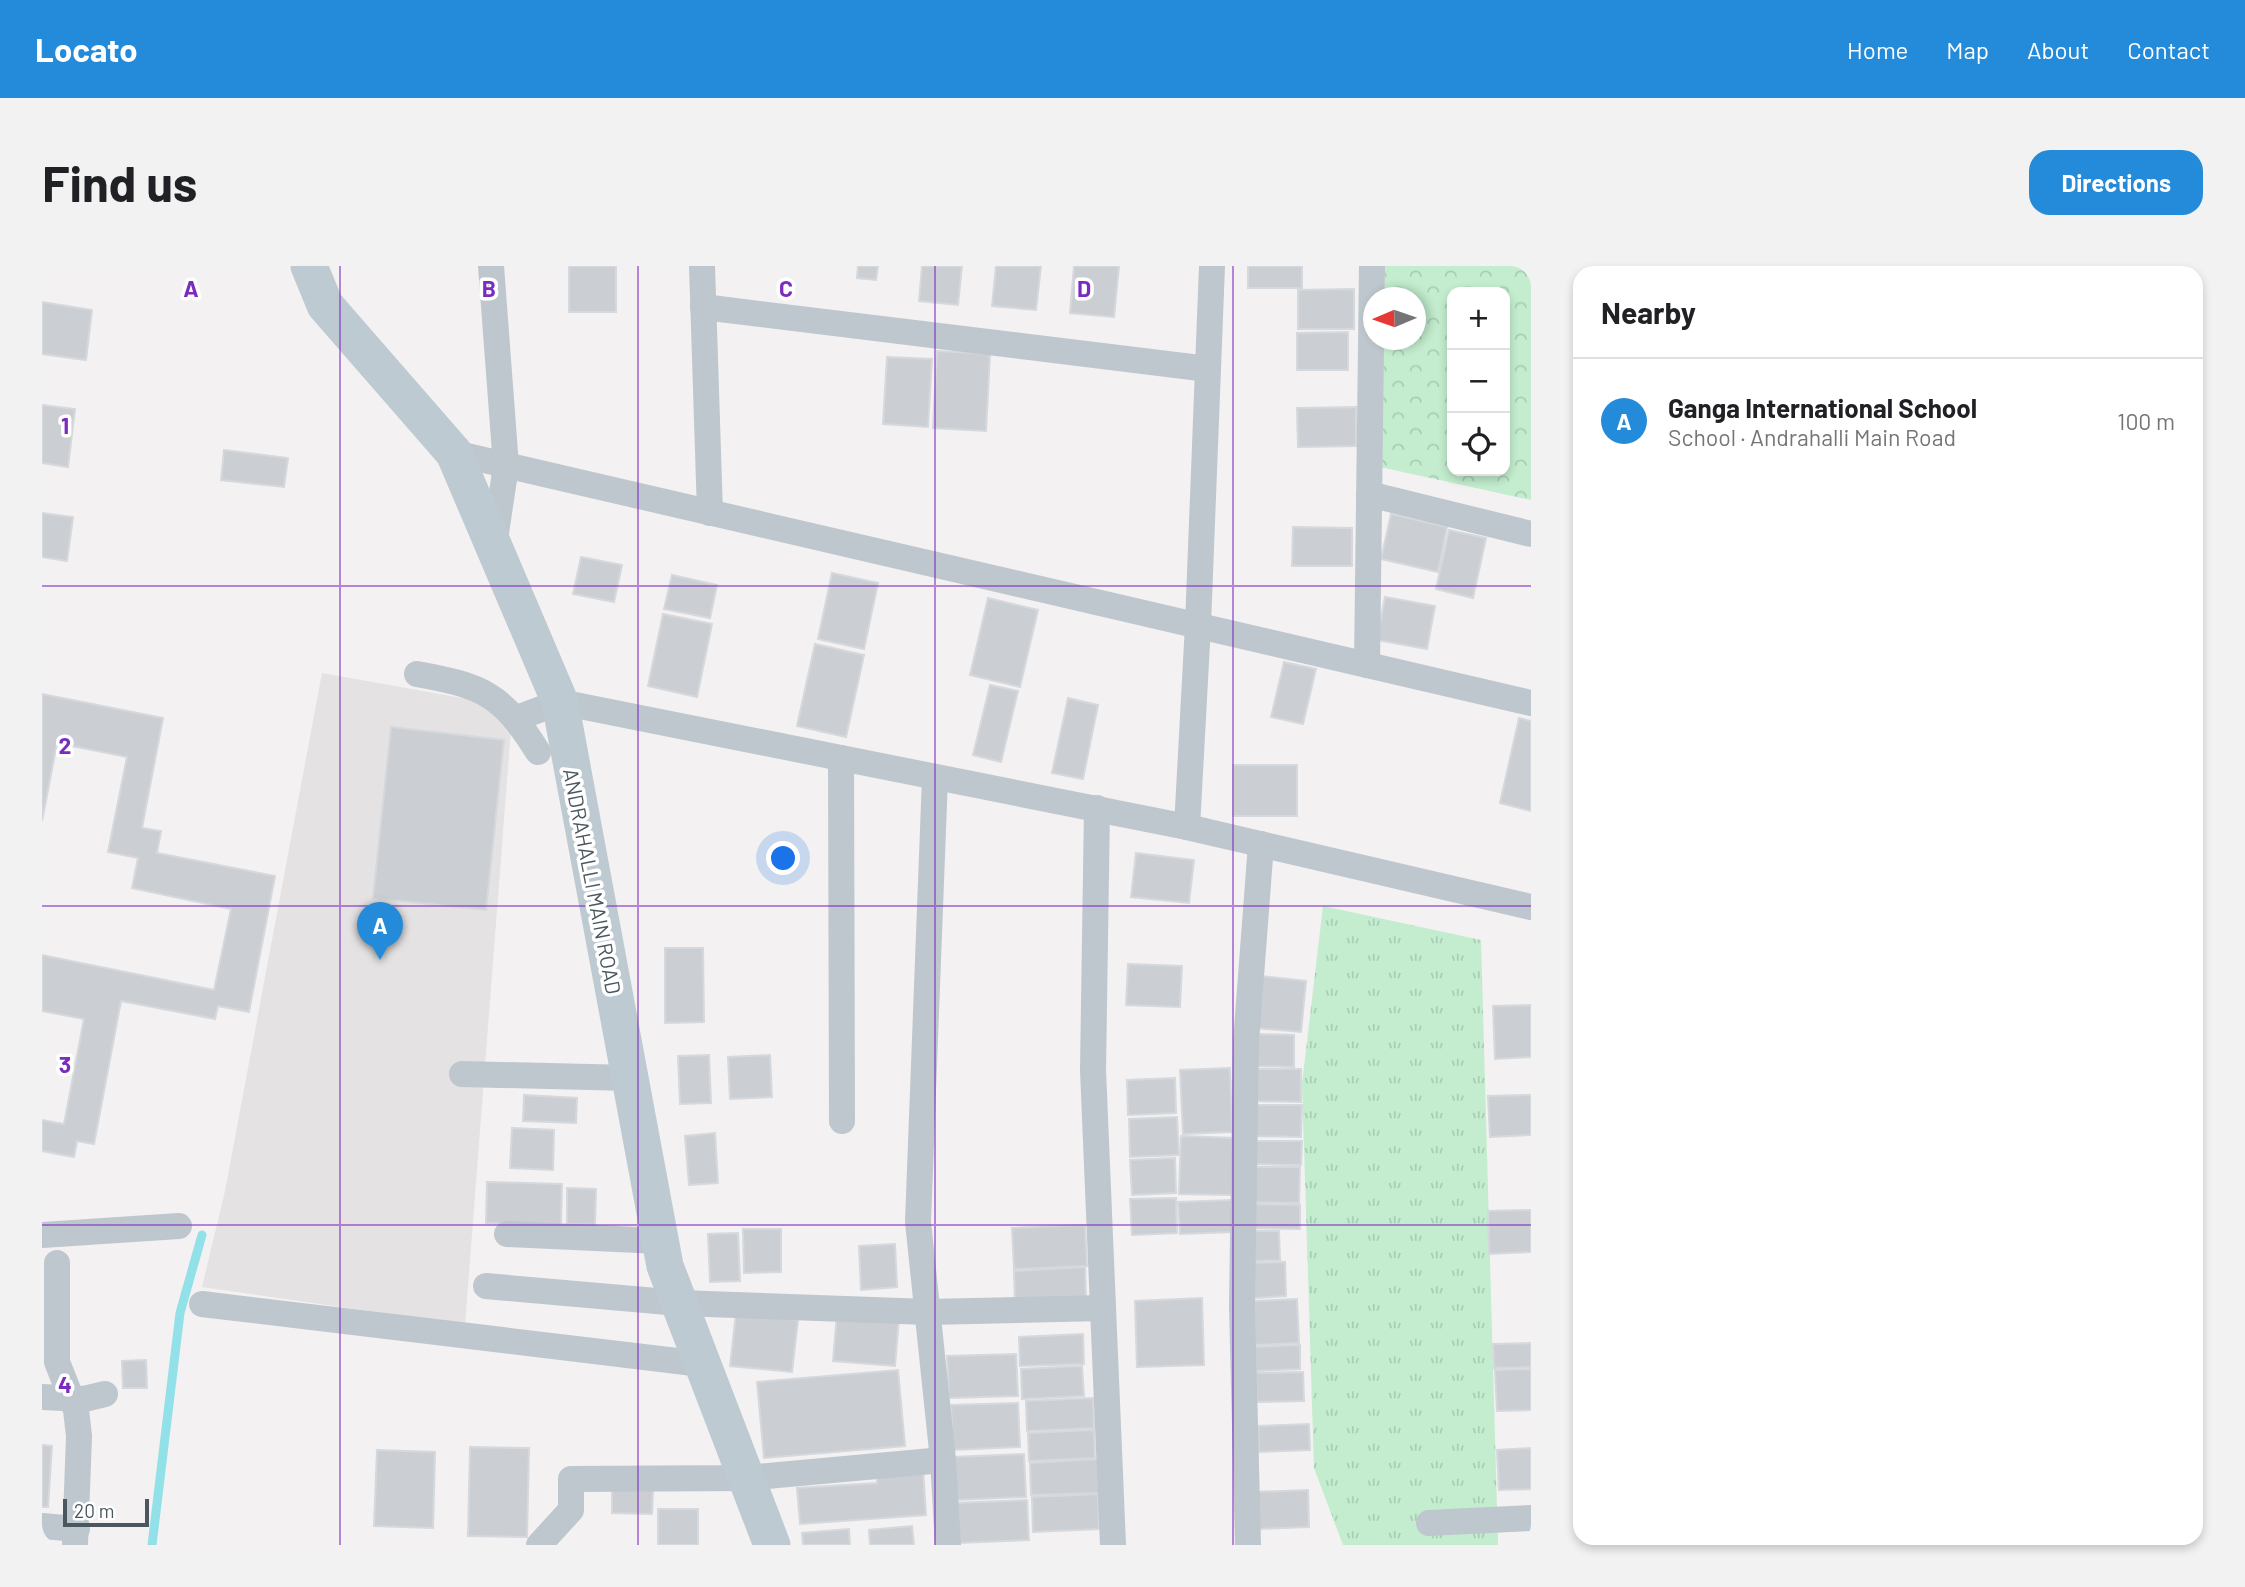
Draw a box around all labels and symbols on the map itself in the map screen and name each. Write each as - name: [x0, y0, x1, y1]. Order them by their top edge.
- text: A: [183, 274, 199, 302]
- text: B: [482, 274, 496, 302]
- text: C: [779, 274, 793, 302]
- text: D: [1077, 274, 1091, 302]
- north arrow: [1363, 287, 1426, 350]
- text: 1: [61, 411, 69, 439]
- text: 2: [59, 731, 71, 759]
- street label: ANDRAHALLI MAIN ROAD: [559, 766, 627, 996]
- your location: [766, 841, 800, 875]
- pin: A: [357, 902, 403, 960]
- text: 3: [59, 1050, 71, 1078]
- text: 4: [58, 1370, 72, 1398]
- scale bar: [63, 1496, 149, 1528]

